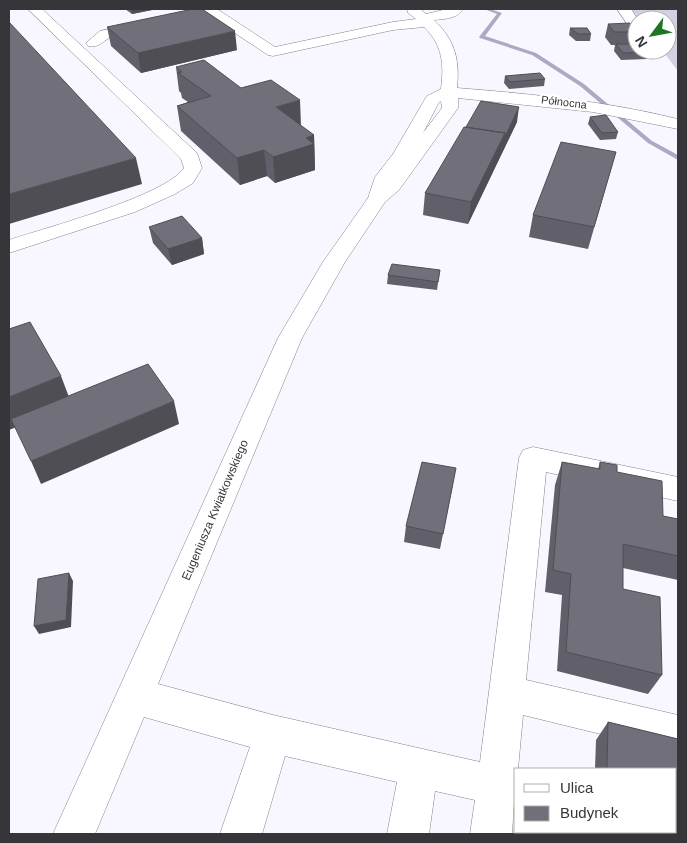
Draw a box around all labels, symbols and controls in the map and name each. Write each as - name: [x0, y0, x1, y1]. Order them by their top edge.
- north arrow: [627, 10, 677, 60]
- text: N: [632, 33, 650, 50]
- street label: Północna: [541, 93, 588, 111]
- street label: Eugeniusza Kwiatkowskiego: [179, 437, 251, 582]
- legend: [514, 768, 677, 833]
- text: Ulica: [560, 779, 594, 796]
- text: Budynek: [560, 804, 619, 821]

